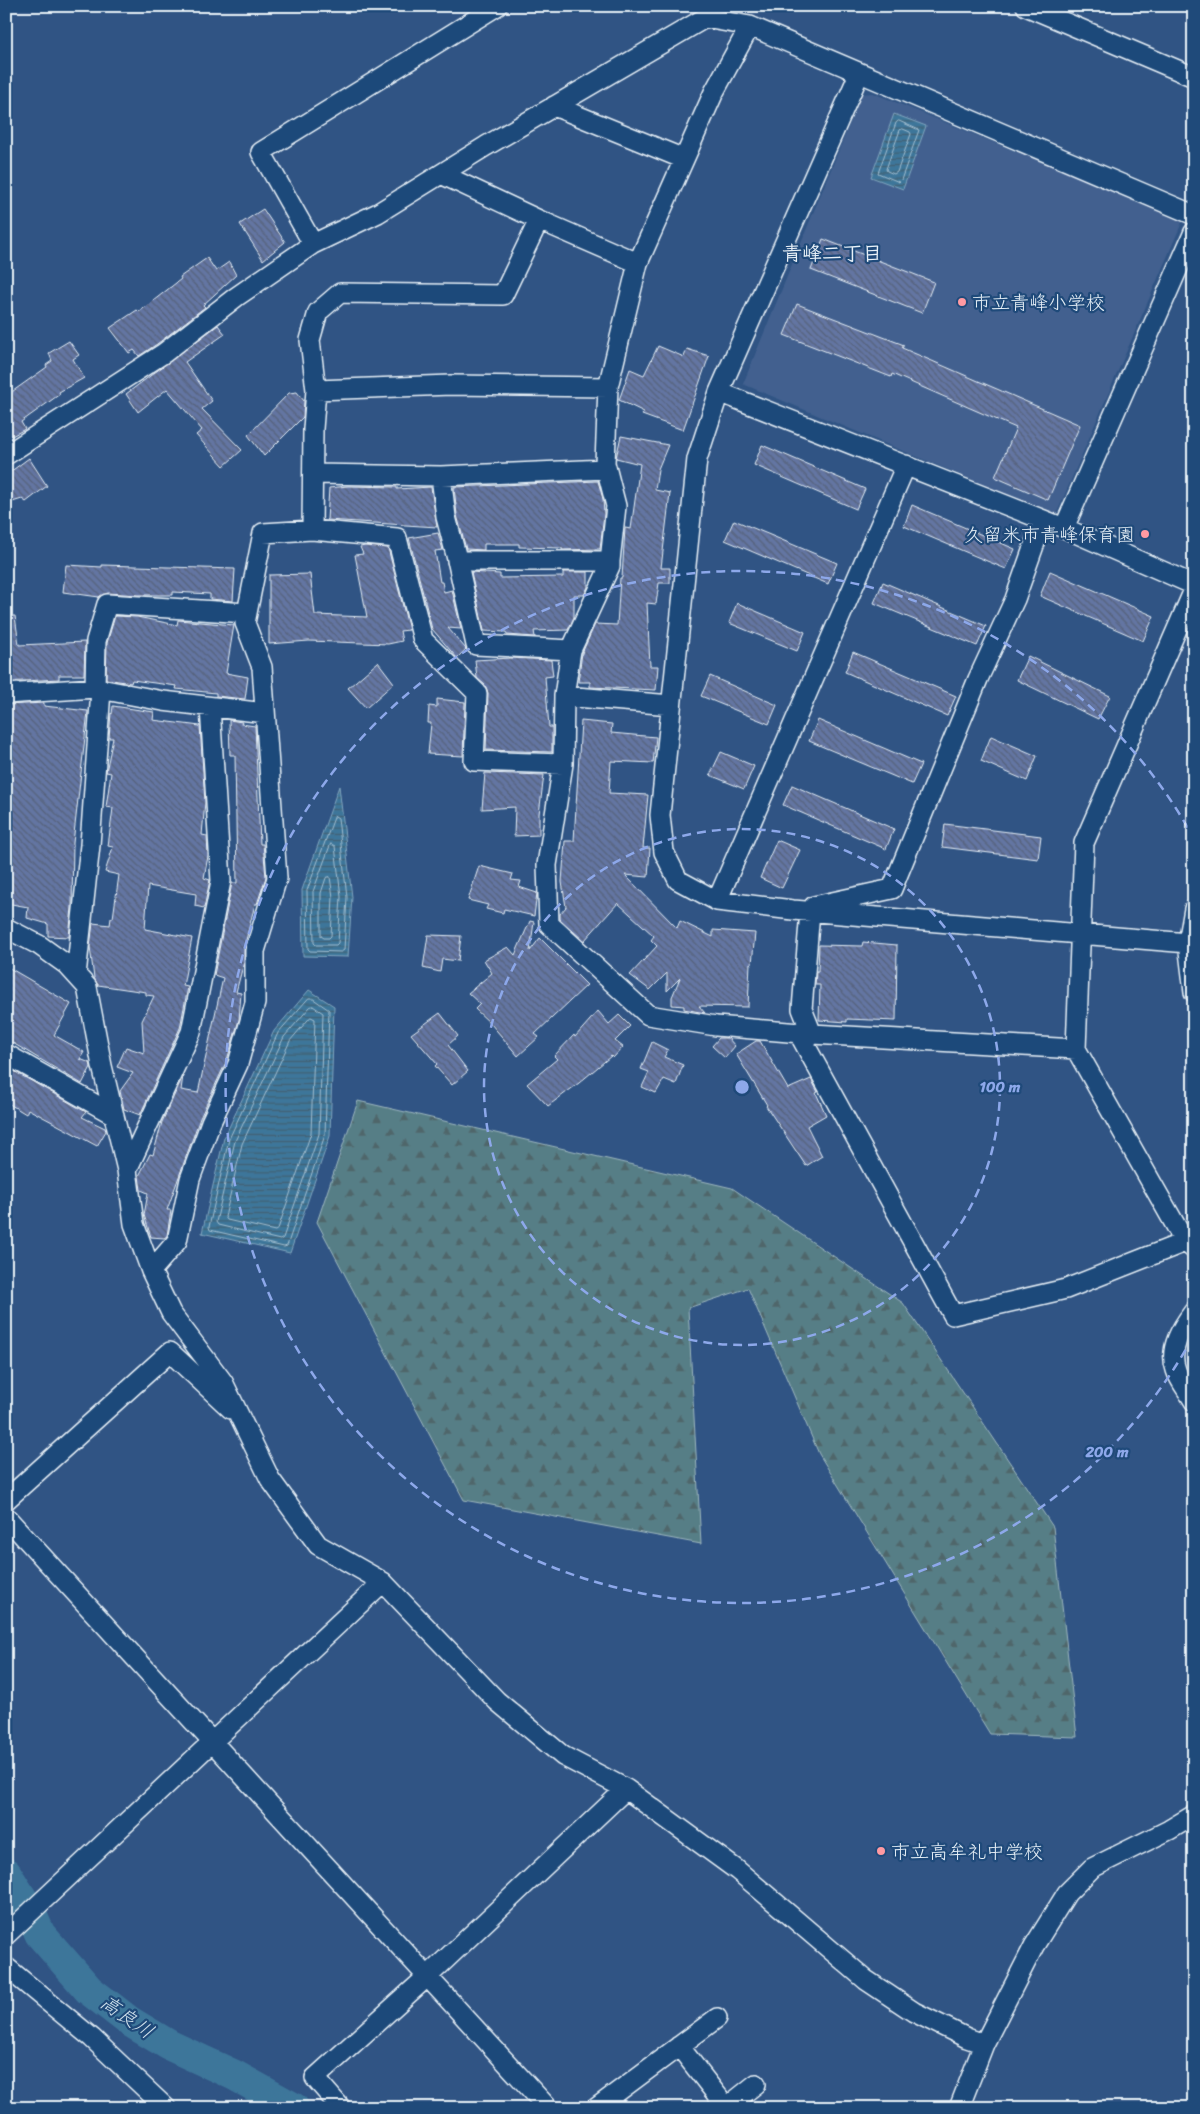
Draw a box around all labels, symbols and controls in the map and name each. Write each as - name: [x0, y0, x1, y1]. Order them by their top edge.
- district label: 青峰二丁目: [782, 236, 882, 271]
- place label: 市立青峰小学校: [972, 286, 1105, 319]
- marker: 市立青峰小学校: [956, 296, 968, 308]
- place label: 久留米市青峰保育園: [964, 518, 1135, 551]
- marker: 久留米市青峰保育園: [1139, 528, 1151, 540]
- text: 100 m: [980, 1074, 1021, 1100]
- centre of rings: [733, 1078, 751, 1096]
- text: 200 m: [1084, 1439, 1129, 1465]
- place label: 市立高牟礼中学校: [891, 1835, 1043, 1868]
- marker: 市立高牟礼中学校: [875, 1845, 887, 1857]
- water label: 高良川: [92, 1985, 162, 2049]

